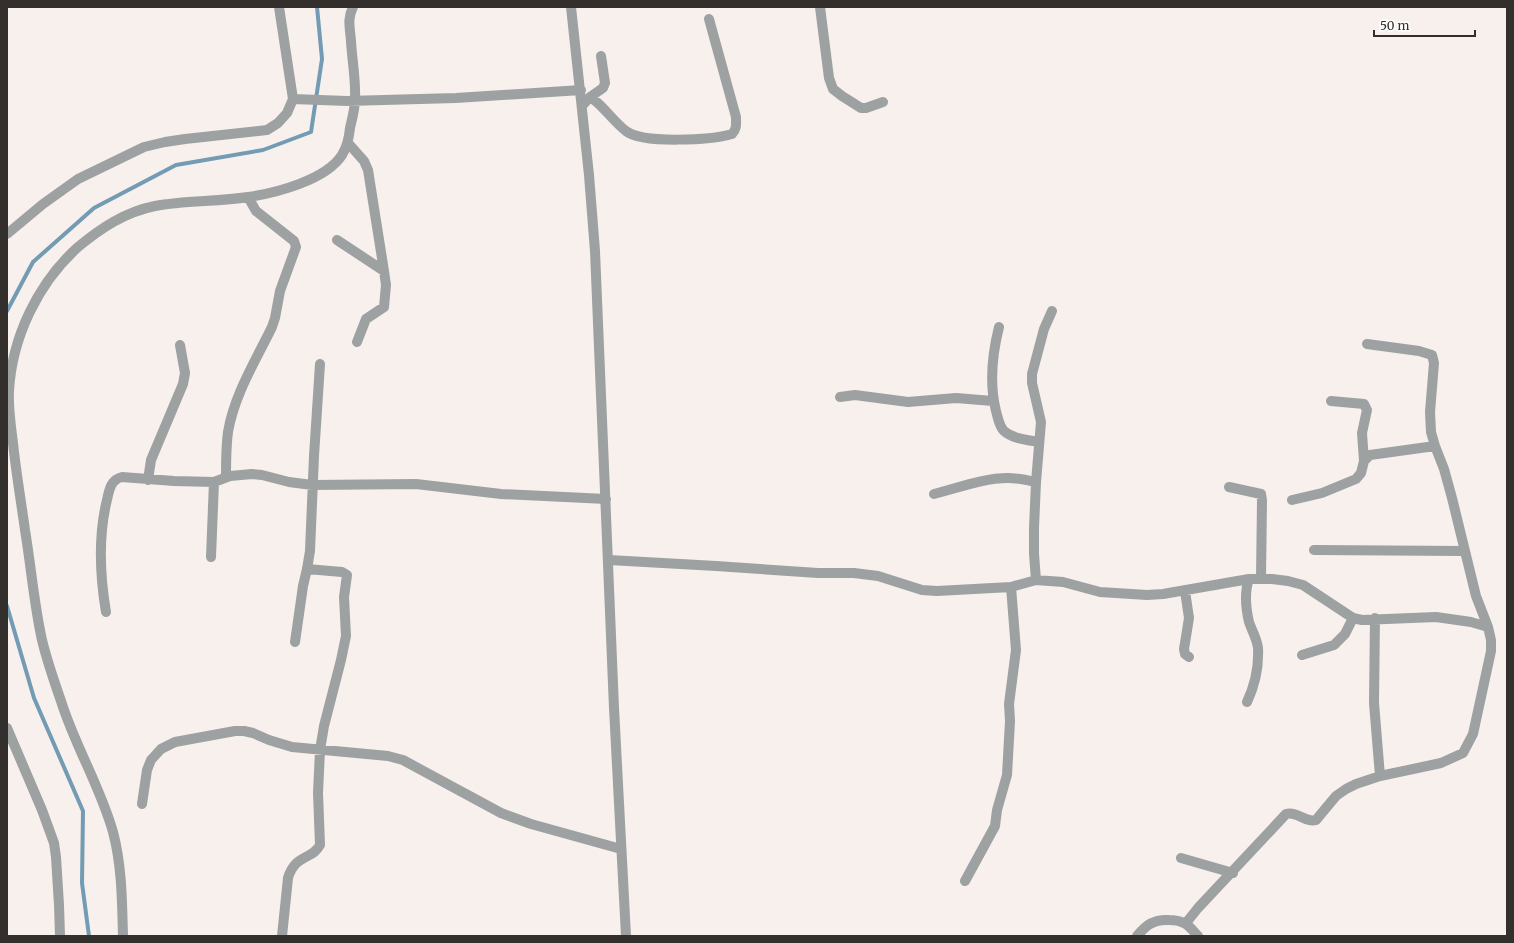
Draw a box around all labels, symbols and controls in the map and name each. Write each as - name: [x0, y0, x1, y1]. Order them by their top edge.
- scale bar: [1374, 12, 1475, 38]
- text: 50 m: [1380, 18, 1409, 33]

